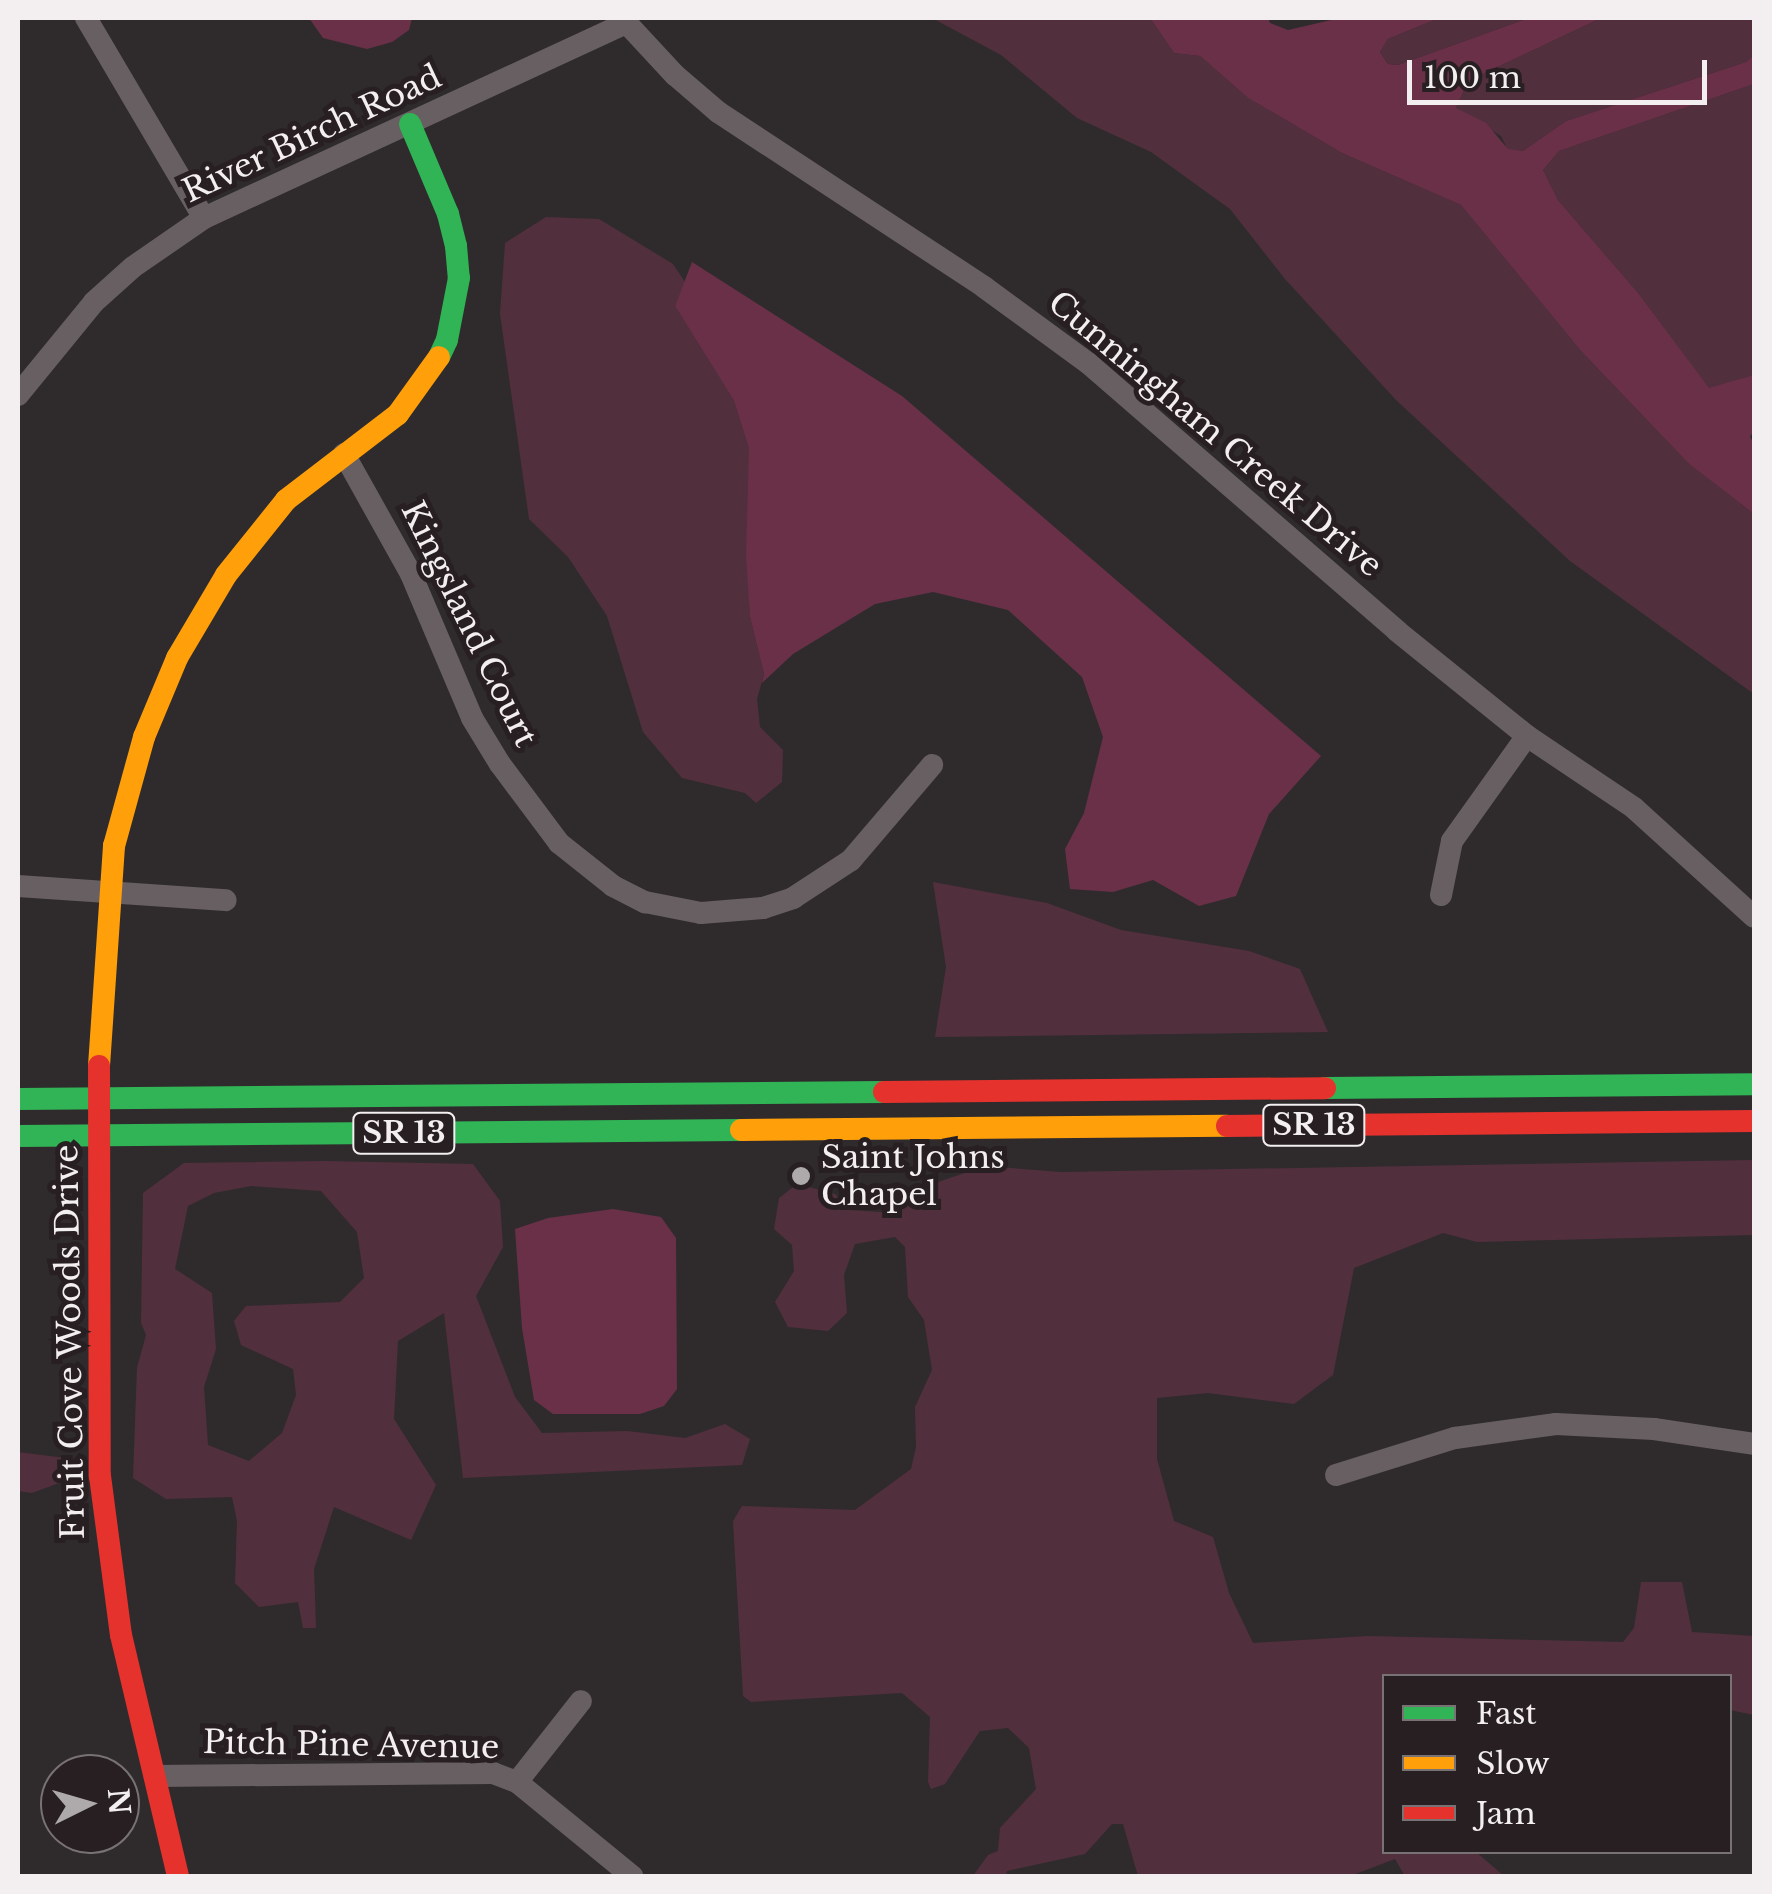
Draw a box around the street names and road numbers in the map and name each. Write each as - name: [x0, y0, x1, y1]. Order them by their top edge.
- street label: River Birch Road: [176, 57, 448, 211]
- street label: Cunningham Creek Drive: [1040, 283, 1390, 585]
- street label: Kingsland Court: [393, 495, 545, 753]
- road number: SR 13: [1262, 1100, 1366, 1150]
- road number: SR 13: [352, 1108, 456, 1158]
- street label: Fruit Cove Woods Drive: [47, 1144, 93, 1540]
- street label: Pitch Pine Avenue: [202, 1723, 500, 1767]

